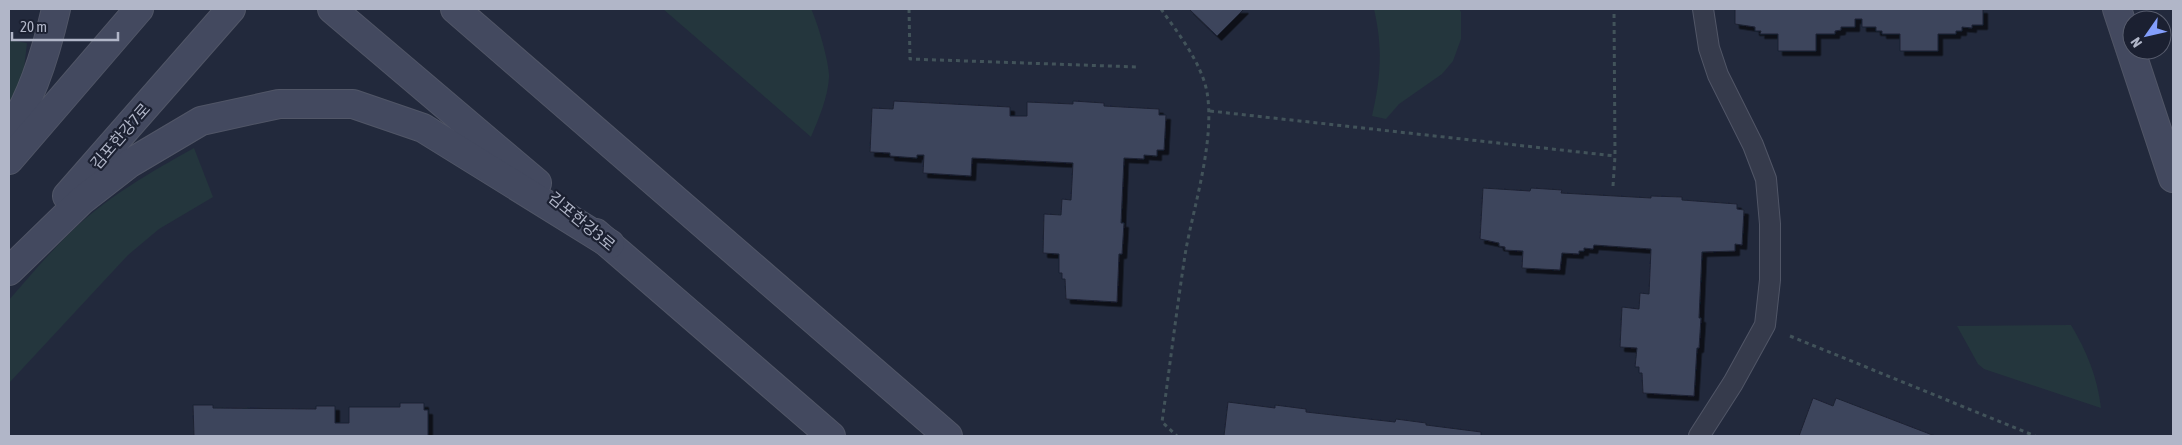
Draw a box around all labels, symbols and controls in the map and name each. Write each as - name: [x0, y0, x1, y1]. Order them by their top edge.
- scale bar: [12, 10, 119, 42]
- north arrow: [2122, 10, 2172, 60]
- text: 20 m: [20, 18, 47, 35]
- text: N: [2127, 34, 2145, 50]
- street label: 김포한강7로: [87, 99, 154, 173]
- street label: 김포한강3로: [545, 188, 619, 254]

